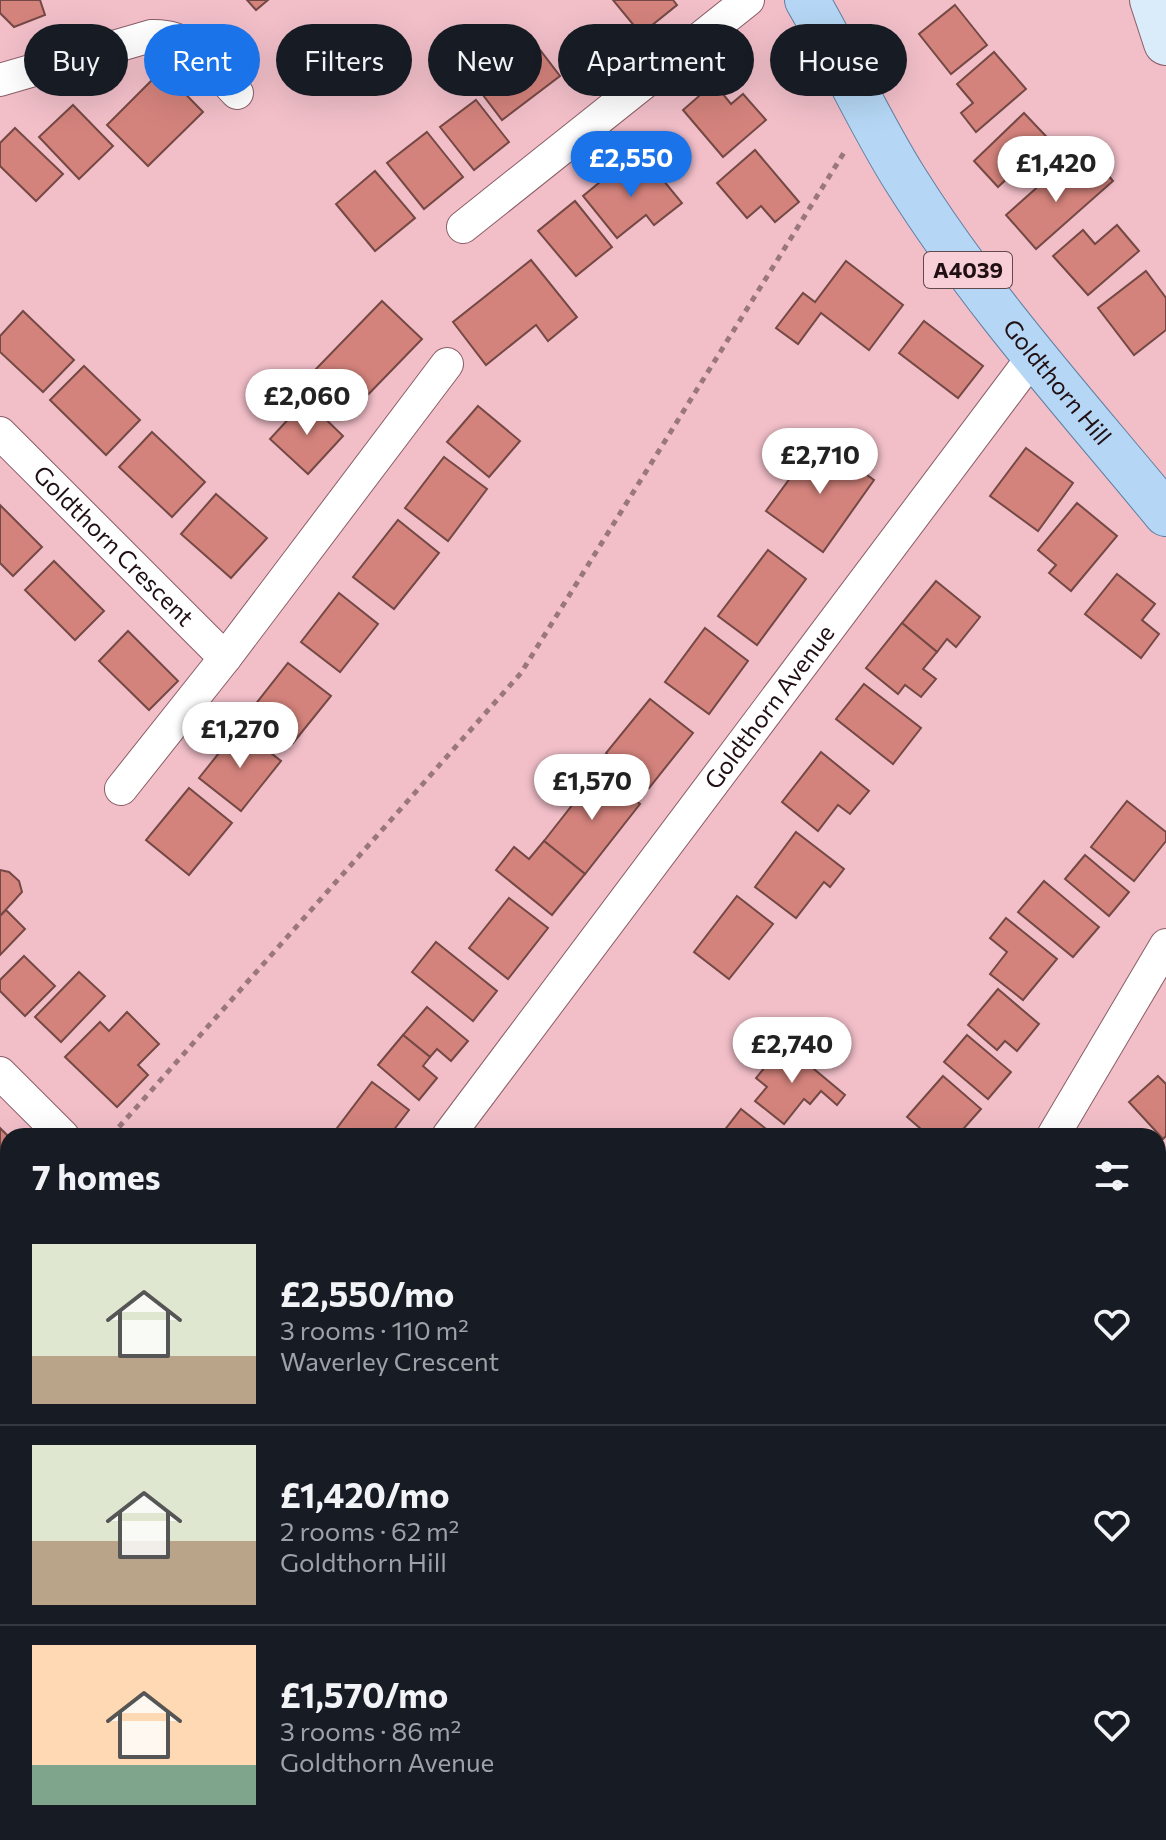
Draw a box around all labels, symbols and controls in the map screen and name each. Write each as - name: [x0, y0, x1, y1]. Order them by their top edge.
- chip: Buy: [24, 24, 128, 96]
- chip: Rent: [144, 24, 260, 96]
- chip: Filters: [276, 24, 412, 96]
- chip: New: [428, 24, 542, 96]
- chip: Apartment: [558, 24, 754, 96]
- chip: House: [770, 24, 907, 96]
- pin: £2,550: [566, 131, 696, 199]
- pin: £1,420: [991, 136, 1121, 204]
- text: £2,550: [589, 141, 673, 172]
- text: £1,420: [1016, 146, 1096, 177]
- road number: A4039: [924, 252, 1012, 288]
- street label: Goldthorn Hill: [998, 313, 1118, 450]
- pin: £2,060: [242, 369, 372, 437]
- text: £2,060: [263, 379, 351, 410]
- pin: £2,710: [755, 428, 885, 496]
- text: £2,710: [780, 438, 860, 469]
- street label: Goldthorn Crescent: [28, 459, 201, 632]
- street label: Goldthorn Avenue: [698, 619, 840, 794]
- pin: £1,270: [175, 702, 305, 770]
- text: £1,270: [200, 712, 280, 743]
- pin: £1,570: [527, 754, 657, 822]
- text: £1,570: [552, 764, 632, 795]
- pin: £2,740: [727, 1017, 857, 1085]
- text: £2,740: [751, 1027, 833, 1058]
- icon: filters: [1090, 1154, 1134, 1198]
- text: 7 homes: [32, 1155, 161, 1197]
- text: £2,550/mo: [280, 1272, 454, 1314]
- icon: home: [96, 1276, 192, 1372]
- icon: heart: [1090, 1302, 1134, 1346]
- text: 3 rooms · 110 m²: [280, 1314, 469, 1345]
- text: Waverley Crescent: [280, 1345, 499, 1376]
- text: £1,420/mo: [280, 1473, 449, 1515]
- icon: home: [96, 1477, 192, 1573]
- icon: heart: [1090, 1503, 1134, 1547]
- text: 2 rooms · 62 m²: [280, 1515, 459, 1546]
- text: Goldthorn Hill: [280, 1546, 447, 1577]
- text: £1,570/mo: [280, 1673, 448, 1715]
- icon: home: [96, 1677, 192, 1773]
- icon: heart: [1090, 1703, 1134, 1747]
- text: 3 rooms · 86 m²: [280, 1715, 461, 1746]
- text: Goldthorn Avenue: [280, 1746, 494, 1777]

